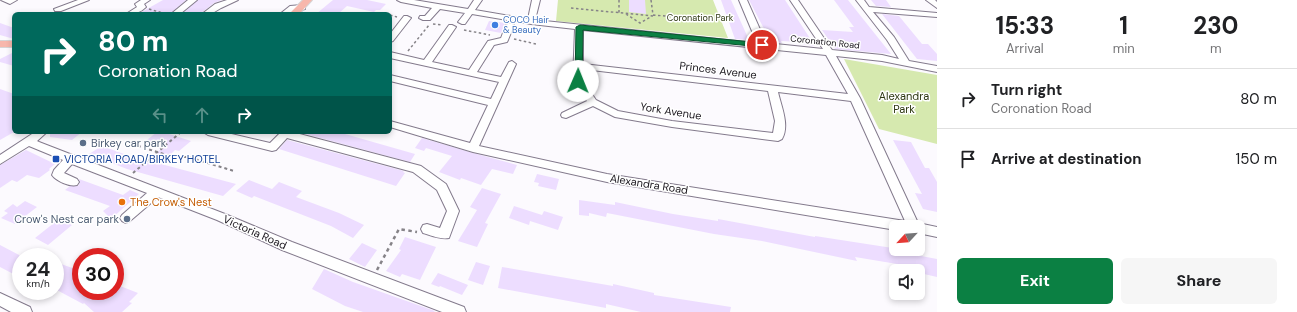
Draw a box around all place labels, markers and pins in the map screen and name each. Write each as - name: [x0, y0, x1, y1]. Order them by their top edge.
- place label: COCO Hair & Beauty: [503, 14, 549, 36]
- marker: COCO Hair & Beauty: [490, 20, 500, 30]
- pin: [745, 28, 779, 62]
- place label: Birkey car park: [91, 136, 167, 150]
- marker: Birkey car park: [78, 138, 88, 148]
- place label: VICTORIA ROAD/BIRKEY HOTEL: [64, 152, 221, 166]
- marker: VICTORIA ROAD/BIRKEY HOTEL: [51, 154, 61, 164]
- place label: The Crow's Nest: [130, 195, 212, 209]
- marker: The Crow's Nest: [117, 197, 127, 207]
- place label: Crow's Nest car park: [14, 212, 119, 226]
- marker: Crow's Nest car park: [122, 214, 132, 224]

